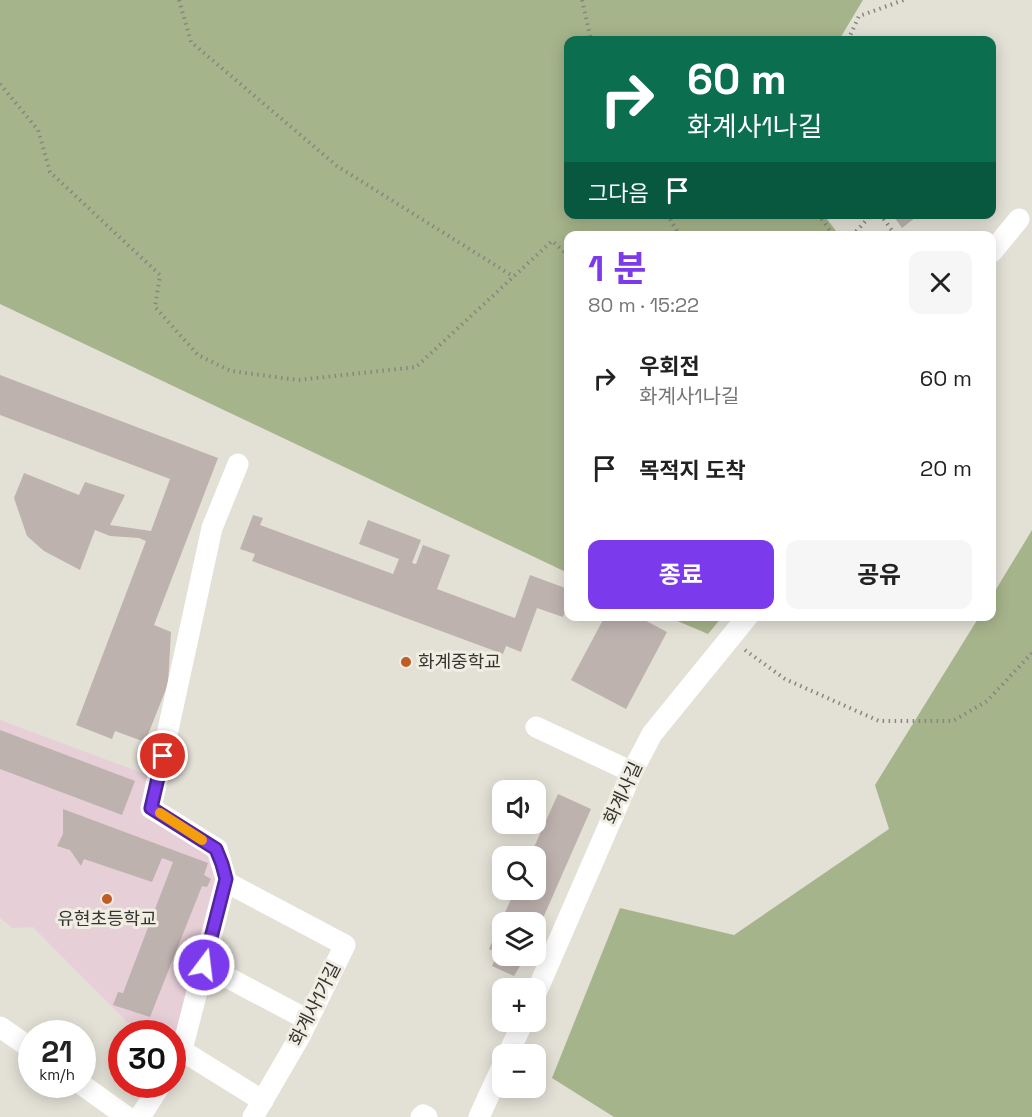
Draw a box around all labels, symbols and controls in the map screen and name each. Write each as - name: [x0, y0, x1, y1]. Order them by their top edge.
- text: 60 m: [687, 53, 787, 106]
- icon: right: [588, 60, 666, 138]
- text: 화계사1나길: [687, 109, 823, 144]
- icon: arrive: [661, 174, 694, 207]
- text: 그다음: [588, 179, 649, 207]
- text: 1 분: [588, 246, 647, 292]
- button: close: [909, 251, 972, 314]
- text: 80 m · 15:22: [588, 292, 699, 318]
- text: 우회전: [639, 352, 700, 380]
- icon: right: [588, 362, 621, 395]
- text: 60 m: [920, 364, 972, 392]
- text: 화계사1나길: [639, 383, 739, 409]
- icon: arrive: [588, 452, 621, 485]
- text: 20 m: [920, 454, 972, 482]
- text: 목적지 도착: [639, 456, 746, 484]
- button: 종료: [588, 540, 774, 609]
- button: 공유: [786, 540, 972, 609]
- place label: 화계중학교: [418, 650, 501, 673]
- marker: 화계중학교: [399, 655, 413, 669]
- pin: [137, 730, 188, 781]
- icon: arrive: [146, 739, 179, 772]
- street label: 화계사길: [598, 758, 647, 828]
- map controls: [492, 780, 546, 1098]
- button: sound: [492, 780, 546, 834]
- button: search: [492, 846, 546, 900]
- marker: 유현초등학교: [100, 892, 114, 906]
- place label: 유현초등학교: [57, 907, 157, 930]
- button: layers: [492, 912, 546, 966]
- position arrow: [172, 933, 236, 997]
- street label: 화계사1가길: [284, 958, 345, 1049]
- button: +: [492, 978, 546, 1032]
- speed limit sign: 30: [108, 1020, 186, 1098]
- text: 21: [41, 1032, 73, 1071]
- button: −: [492, 1044, 546, 1098]
- text: km/h: [39, 1065, 75, 1084]

